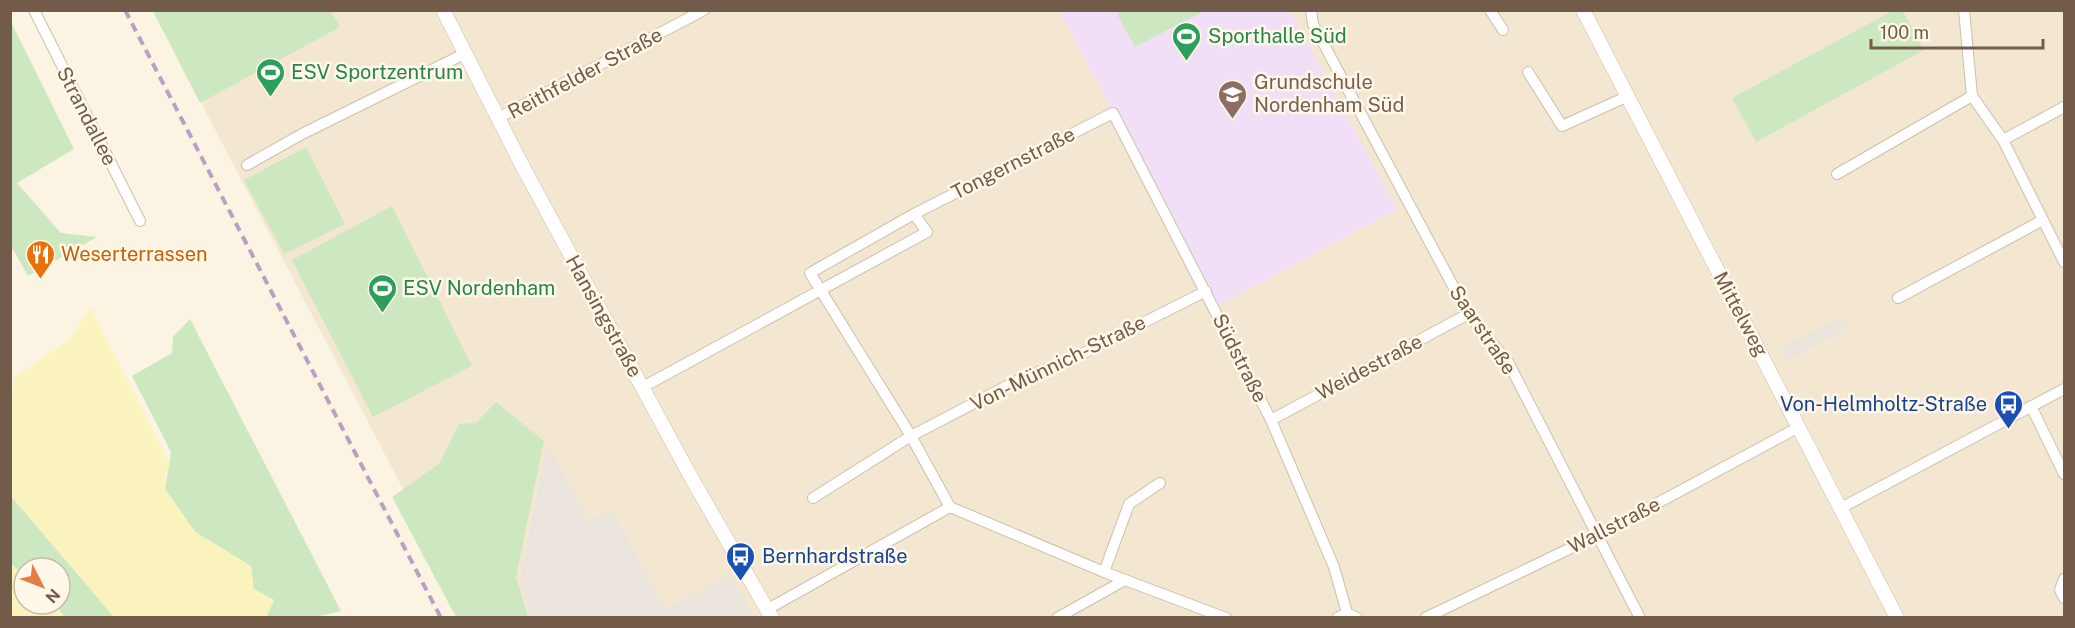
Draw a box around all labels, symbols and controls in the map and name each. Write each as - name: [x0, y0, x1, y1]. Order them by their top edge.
- scale bar: [1871, 12, 2044, 50]
- sports icon: Sporthalle Süd: [1171, 20, 1203, 62]
- street label: Reithfelder Straße: [504, 22, 666, 124]
- text: 100 m: [1880, 22, 1929, 43]
- place label: Sporthalle Süd: [1208, 24, 1347, 48]
- sports icon: ESV Sportzentrum: [254, 56, 286, 98]
- place label: ESV Sportzentrum: [291, 60, 463, 84]
- street label: Strandallee: [52, 63, 122, 169]
- place label: Grundschule Nordenham Süd: [1254, 70, 1404, 117]
- school or university icon: Grundschule Nordenham Süd: [1217, 78, 1249, 120]
- street label: Tongernstraße: [947, 122, 1079, 204]
- restaurant icon: Weserterrassen: [24, 238, 56, 280]
- place label: Weserterrassen: [61, 242, 208, 266]
- street label: Hansingstraße: [561, 251, 647, 381]
- street label: Mittelweg: [1709, 267, 1773, 361]
- sports icon: ESV Nordenham: [366, 272, 398, 314]
- place label: ESV Nordenham: [403, 276, 555, 300]
- street label: Saarstraße: [1444, 281, 1522, 379]
- street label: Von-Münnich-Straße: [966, 310, 1150, 416]
- street label: Südstraße: [1207, 310, 1273, 406]
- street label: Weidestraße: [1312, 329, 1426, 405]
- bus stop icon: Von-Helmholtz-Straße: [1992, 388, 2024, 430]
- place label: Von-Helmholtz-Straße: [1780, 392, 1987, 416]
- street label: Wallstraße: [1564, 492, 1664, 558]
- bus stop icon: Bernhardstraße: [725, 540, 757, 582]
- place label: Bernhardstraße: [762, 544, 908, 568]
- north arrow: [12, 556, 72, 616]
- text: N: [42, 585, 64, 607]

